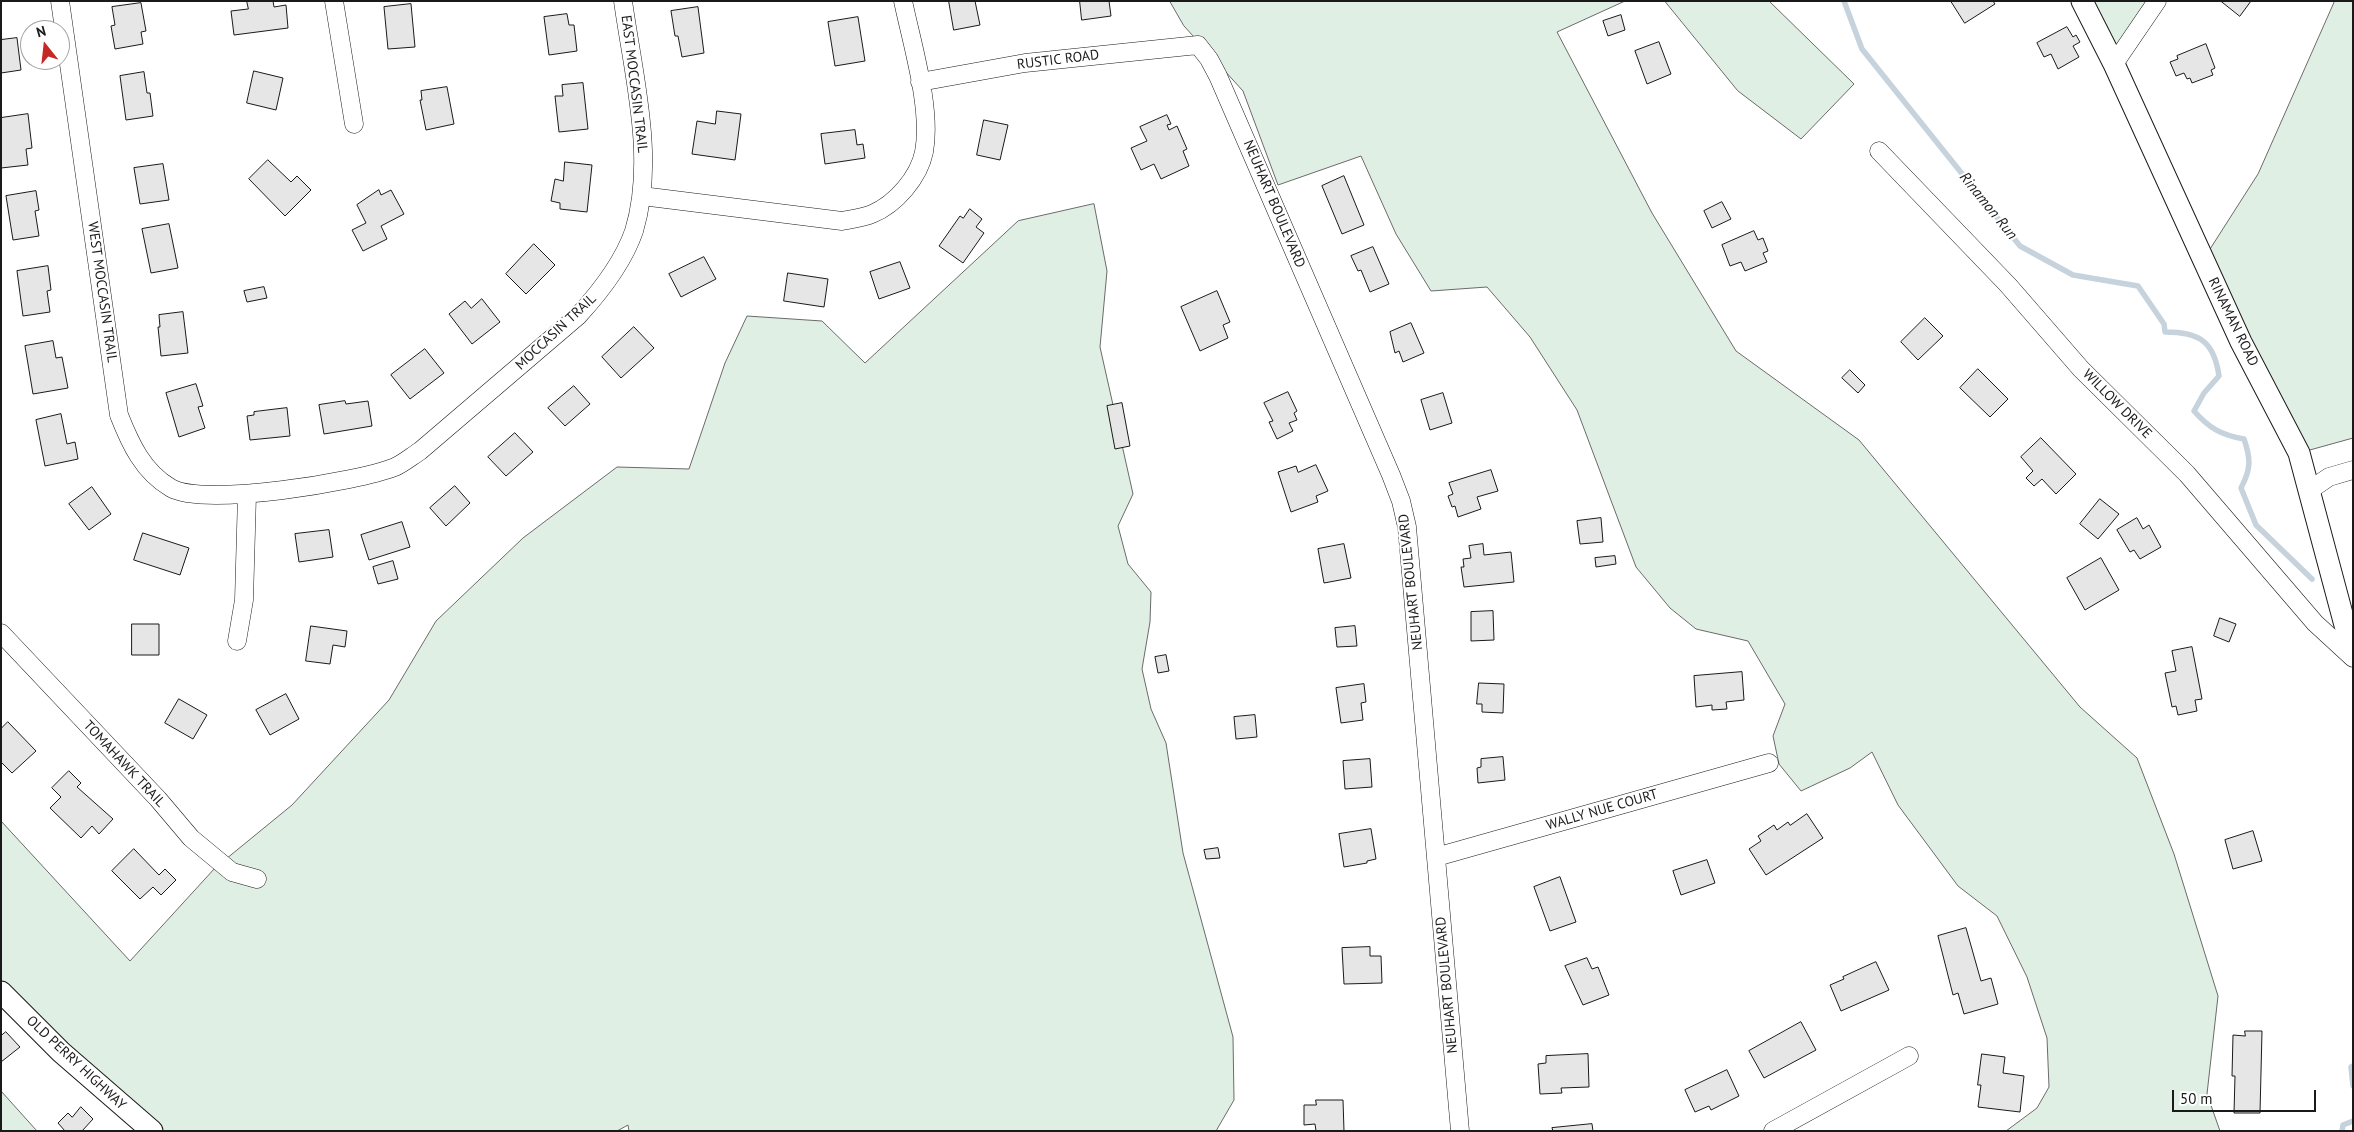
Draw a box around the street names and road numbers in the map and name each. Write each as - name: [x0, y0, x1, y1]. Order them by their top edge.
- street label: EAST MOCCASIN TRAIL: [617, 14, 651, 154]
- street label: RUSTIC ROAD: [1016, 47, 1100, 73]
- street label: NEUHART BOULEVARD: [1239, 138, 1309, 270]
- street label: WEST MOCCASIN TRAIL: [84, 221, 120, 363]
- street label: RINAMAN ROAD: [2204, 275, 2262, 369]
- street label: MOCCASIN TRAIL: [512, 290, 600, 374]
- street label: WILLOW DRIVE: [2079, 366, 2155, 442]
- street label: NEUHART BOULEVARD: [1395, 513, 1427, 651]
- street label: TOMAHAWK TRAIL: [80, 717, 168, 811]
- street label: WALLY NUE COURT: [1544, 786, 1660, 834]
- street label: NEUHART BOULEVARD: [1433, 916, 1461, 1054]
- street label: OLD PERRY HIGHWAY: [23, 1012, 129, 1114]

